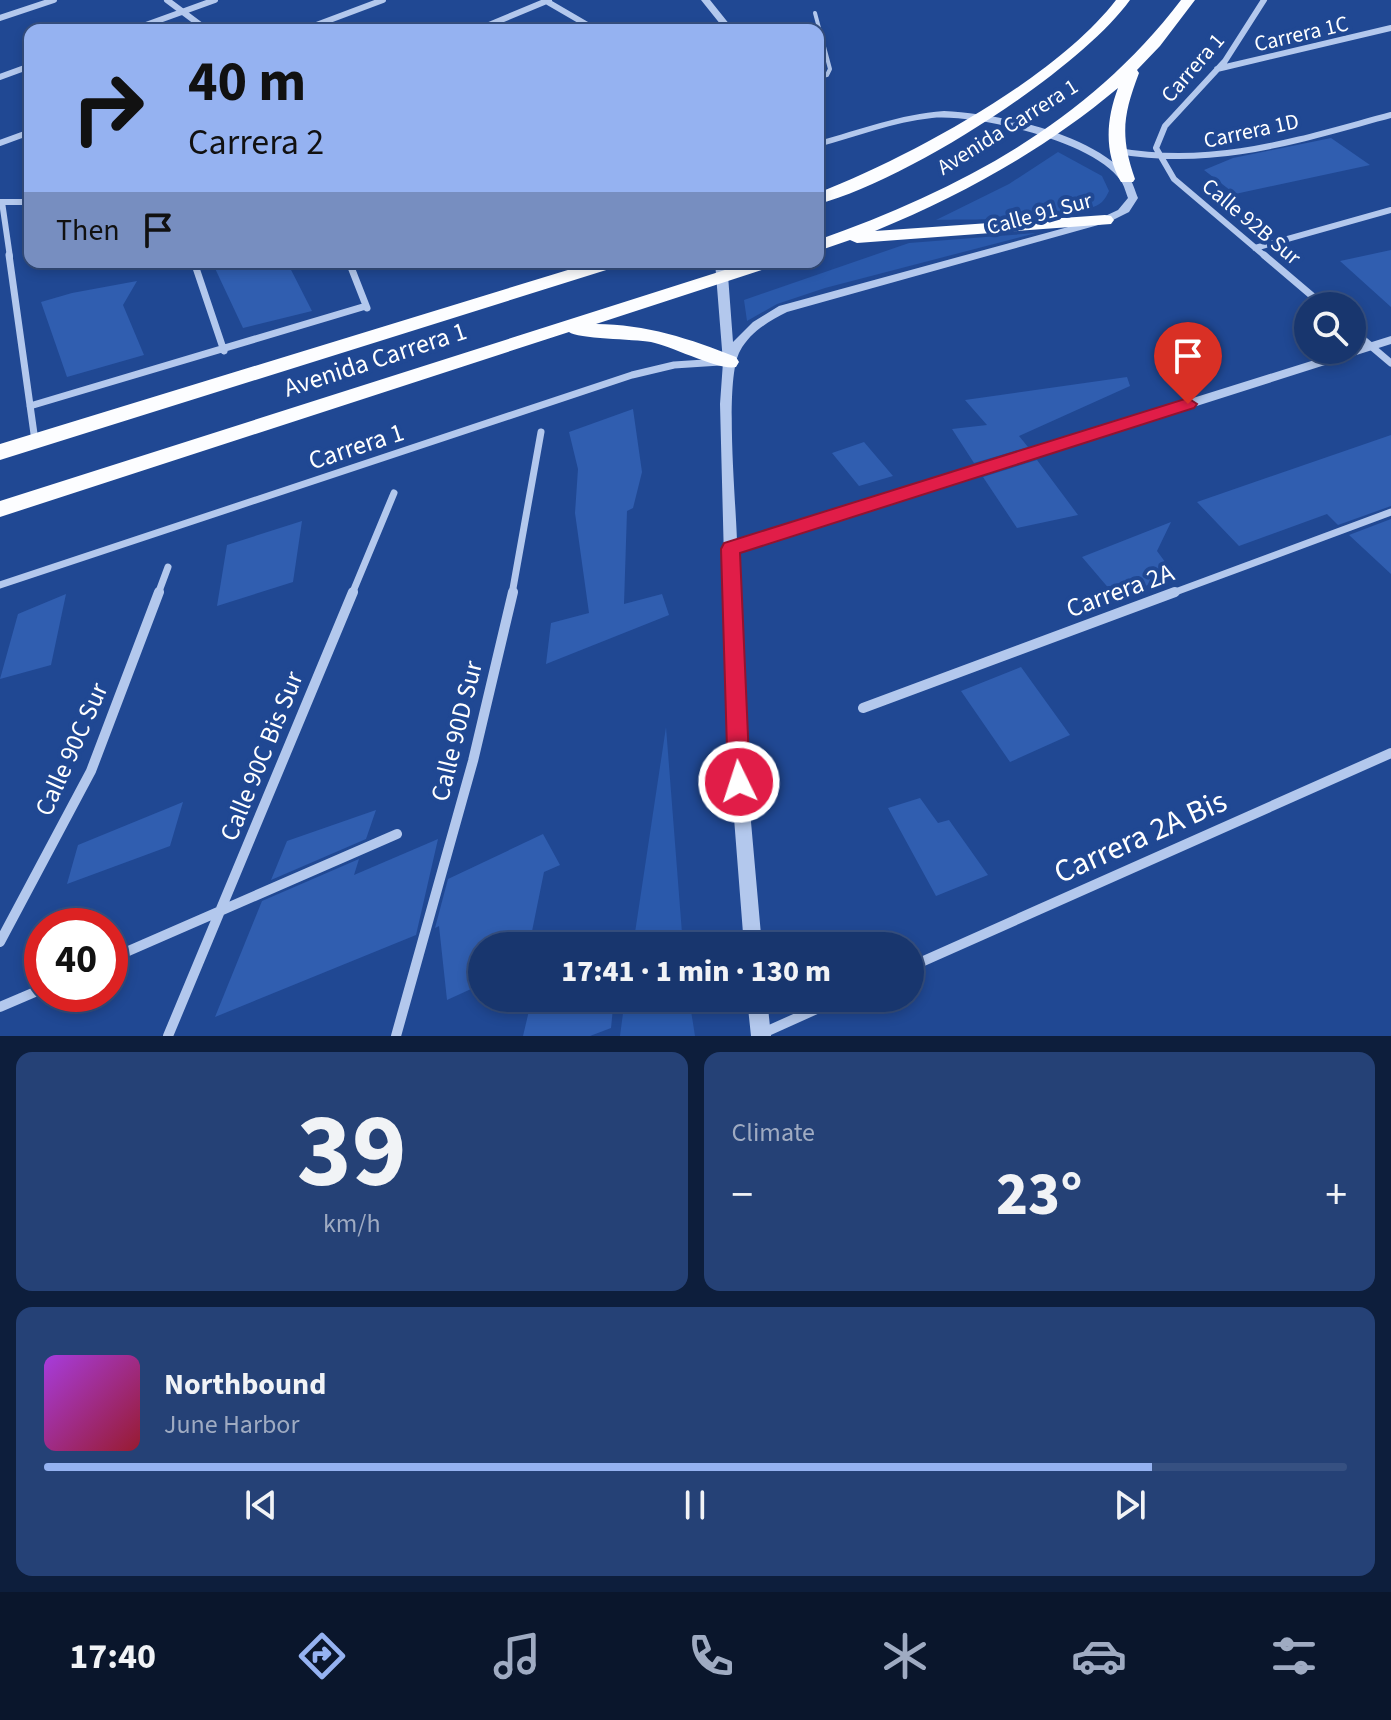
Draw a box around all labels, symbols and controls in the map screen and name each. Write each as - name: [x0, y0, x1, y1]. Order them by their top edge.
- street label: Carrera 1C: [1251, 8, 1351, 60]
- street label: Carrera 1: [1153, 26, 1232, 110]
- text: 40 m: [188, 43, 306, 122]
- icon: right: [56, 56, 160, 160]
- street label: Avenida Carrera 1: [931, 71, 1084, 183]
- street label: Carrera 1D: [1201, 105, 1302, 157]
- text: Carrera 2: [188, 117, 324, 168]
- street label: Calle 92B Sur: [1195, 171, 1308, 273]
- street label: Calle 91 Sur: [983, 184, 1096, 243]
- icon: arrive: [136, 208, 180, 252]
- text: Then: [56, 209, 120, 252]
- map controls: [1294, 292, 1366, 364]
- button: search: [1294, 292, 1366, 364]
- street label: Avenida Carrera 1: [279, 312, 471, 407]
- pin: [1154, 322, 1222, 404]
- icon: arrive: [1166, 334, 1210, 378]
- street label: Carrera 1: [304, 414, 409, 479]
- street label: Carrera 2A: [1061, 554, 1180, 627]
- street label: Calle 90D Sur: [421, 656, 492, 805]
- street label: Calle 90C Bis Sur: [211, 665, 313, 847]
- street label: Calle 90C Sur: [26, 676, 118, 822]
- position arrow: [697, 740, 781, 824]
- street label: Carrera 2A Bis: [1047, 778, 1234, 896]
- speed limit sign: 40: [24, 908, 128, 1012]
- text: 17:41 · 1 min · 130 m: [561, 950, 831, 993]
- text: 39: [297, 1079, 407, 1227]
- text: Climate: [732, 1114, 815, 1151]
- text: 23°: [996, 1153, 1082, 1238]
- text: −: [732, 1164, 753, 1227]
- text: +: [1325, 1164, 1347, 1227]
- text: km/h: [323, 1205, 381, 1242]
- text: Northbound: [164, 1363, 326, 1406]
- text: June Harbor: [164, 1406, 300, 1443]
- icon: previous: [239, 1483, 283, 1527]
- icon: pause: [673, 1483, 717, 1527]
- icon: next: [1108, 1483, 1152, 1527]
- icon: directions: [294, 1628, 350, 1684]
- icon: music: [489, 1628, 545, 1684]
- icon: phone: [683, 1628, 739, 1684]
- icon: climate: [877, 1628, 933, 1684]
- icon: car: [1071, 1628, 1127, 1684]
- icon: filters: [1266, 1628, 1322, 1684]
- text: 17:40: [69, 1631, 156, 1682]

